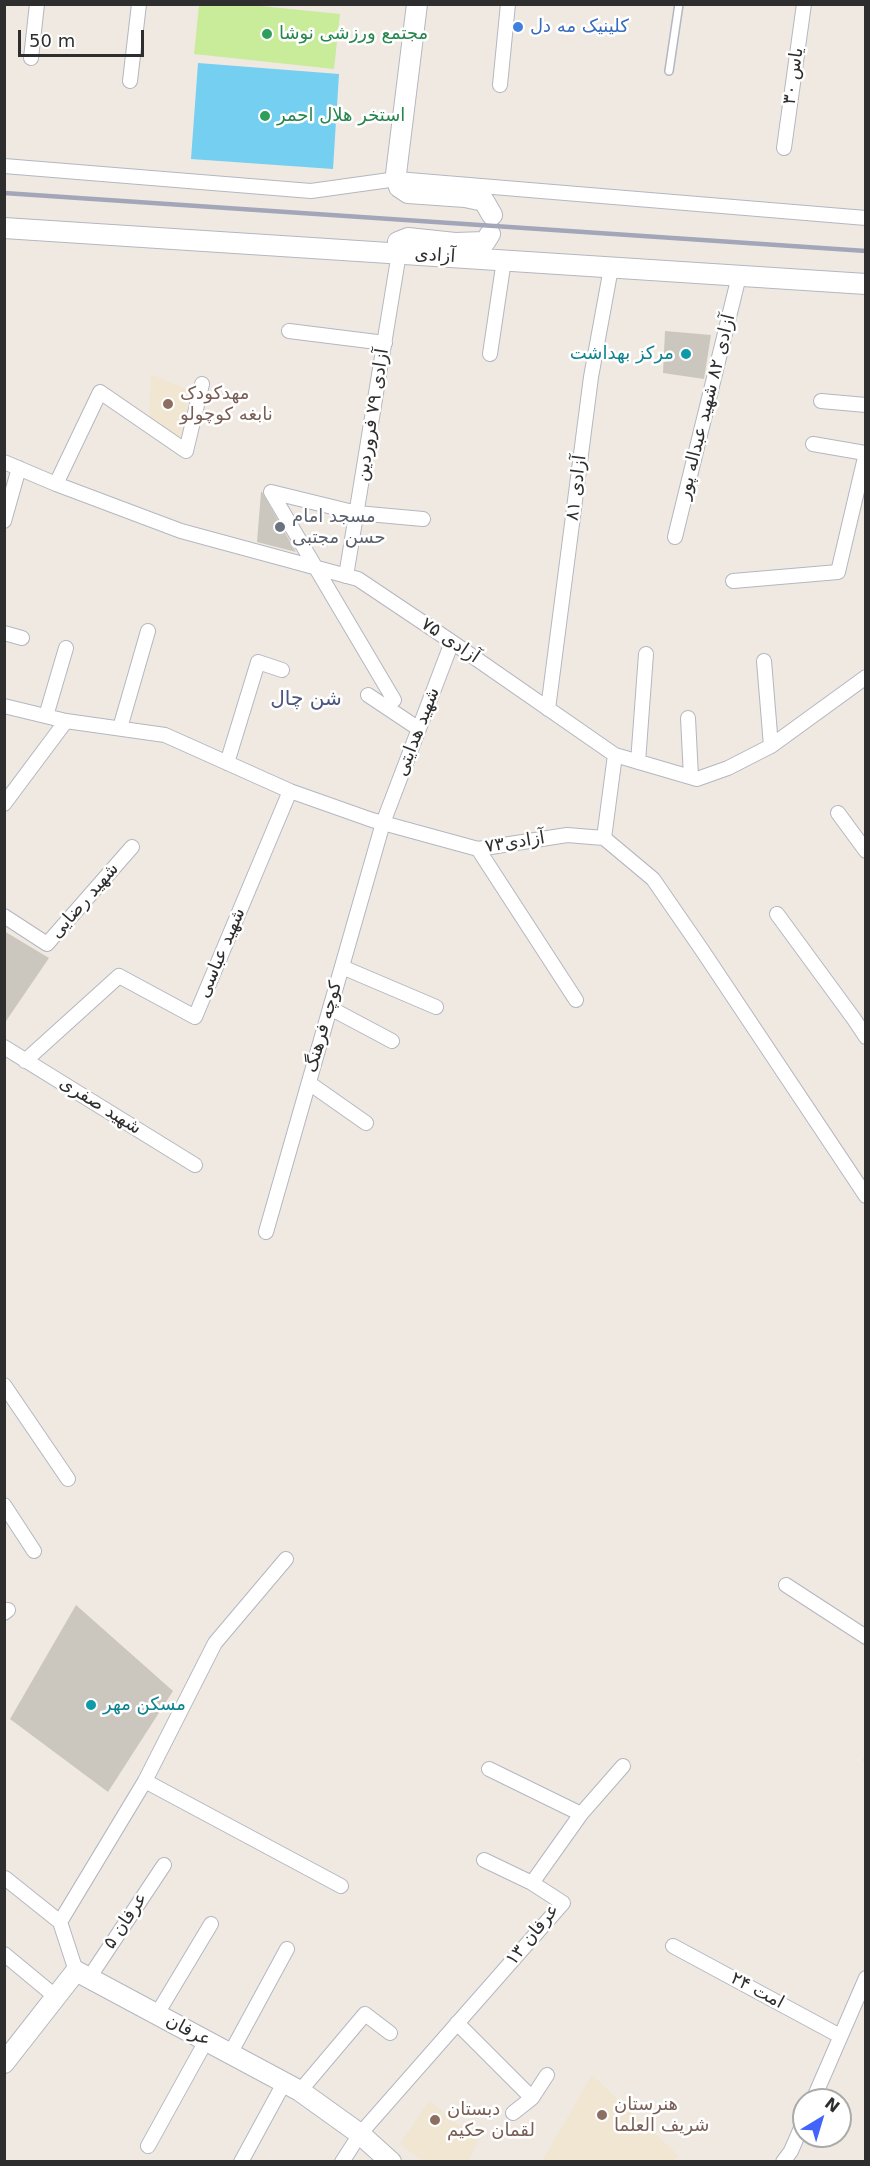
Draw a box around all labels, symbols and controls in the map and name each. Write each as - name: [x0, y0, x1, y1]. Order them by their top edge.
- place label: کلینیک مه دل: [530, 16, 629, 38]
- scale bar: [21, 18, 147, 56]
- marker: کلینیک مه دل: [511, 20, 525, 34]
- place label: مجتمع ورزشی نوشا: [279, 23, 428, 45]
- marker: مجتمع ورزشی نوشا: [260, 27, 274, 41]
- text: 50 m: [29, 30, 75, 51]
- street label: یاس ۳۰: [779, 46, 809, 106]
- place label: استخر هلال احمر: [277, 105, 405, 127]
- marker: استخر هلال احمر: [258, 109, 272, 123]
- street label: آزادی: [414, 244, 456, 268]
- street label: آزادی ۸۲ شهید عبداله پور: [674, 312, 740, 502]
- place label: مرکز بهداشت: [570, 343, 674, 365]
- street label: آزادی ۷۹ فروردین: [352, 347, 394, 483]
- marker: مرکز بهداشت: [679, 347, 693, 361]
- place label: مهدکودک نابغه کوچولو: [180, 383, 273, 426]
- marker: مهدکودک نابغه کوچولو: [161, 397, 175, 411]
- street label: آزادی ۸۱: [562, 454, 592, 522]
- place label: مسجد امام حسن مجتبی: [292, 506, 386, 548]
- marker: مسجد امام حسن مجتبی: [273, 520, 287, 534]
- street label: آزادی ۷۵: [417, 614, 483, 668]
- street label: شهید هدایتی: [391, 685, 445, 779]
- district label: شن چال: [270, 688, 342, 712]
- street label: آزادی۷۳: [484, 828, 546, 858]
- street label: شهید رضایی: [46, 859, 124, 943]
- street label: شهید عباسی: [193, 905, 251, 1001]
- street label: کوچه فرهنگ: [301, 979, 347, 1075]
- street label: شهید صفری: [55, 1072, 145, 1140]
- place label: مسکن مهر: [103, 1694, 186, 1716]
- marker: مسکن مهر: [84, 1698, 98, 1712]
- street label: عرفان ۵: [99, 1889, 153, 1953]
- street label: عرفان ۱۳: [502, 1900, 564, 1970]
- street label: امت ۲۴: [727, 1968, 787, 2014]
- street label: عرفان: [162, 2010, 214, 2052]
- north arrow: [792, 2088, 852, 2148]
- text: N: [821, 2093, 843, 2117]
- place label: هنرستان شریف العلما: [614, 2094, 709, 2136]
- place label: دبستان لقمان حکیم: [447, 2099, 535, 2142]
- marker: هنرستان شریف العلما: [595, 2108, 609, 2122]
- marker: دبستان لقمان حکیم: [428, 2113, 442, 2127]

